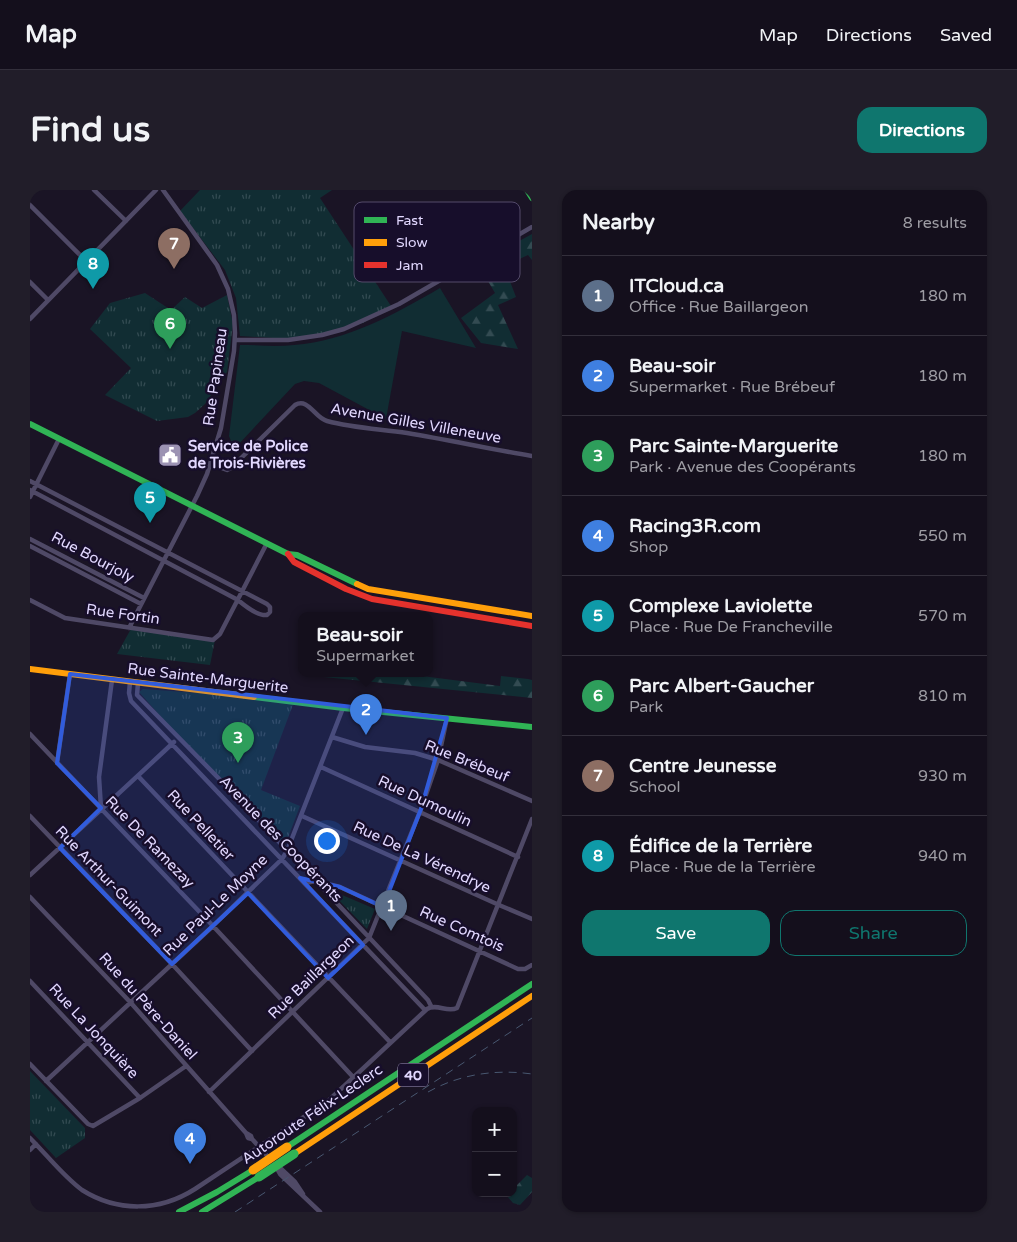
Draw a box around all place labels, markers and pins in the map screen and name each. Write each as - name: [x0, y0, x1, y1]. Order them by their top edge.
- pin: 7: [158, 228, 190, 269]
- pin: 8: [77, 248, 109, 289]
- pin: 6: [154, 308, 186, 349]
- place label: Service de Police de Trois-Rivières: [188, 437, 309, 472]
- public building icon: Service de Police de Trois-Rivières: [157, 442, 183, 468]
- pin: 5: [134, 482, 166, 523]
- pin: 2: [350, 694, 382, 735]
- pin: 3: [222, 722, 254, 763]
- pin: 1: [375, 890, 407, 931]
- pin: 4: [174, 1123, 206, 1164]

